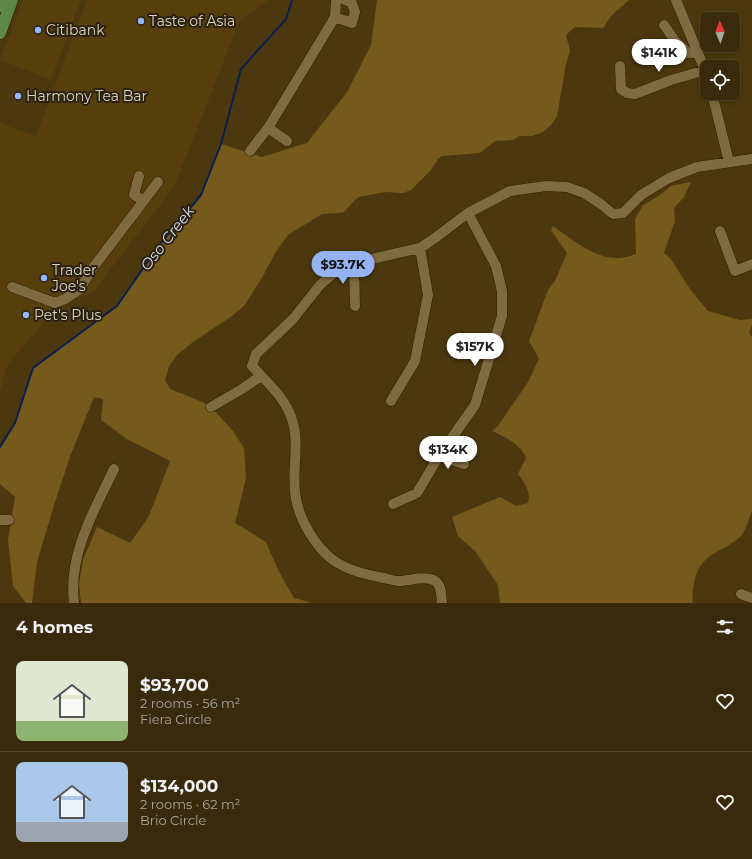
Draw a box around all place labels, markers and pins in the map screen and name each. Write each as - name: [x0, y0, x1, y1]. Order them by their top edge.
- place label: Taste of Asia: [149, 12, 235, 30]
- marker: Taste of Asia: [136, 16, 146, 26]
- place label: Citibank: [46, 21, 105, 39]
- marker: Citibank: [33, 25, 43, 35]
- pin: $141K: [631, 39, 687, 73]
- place label: Harmony Tea Bar: [26, 87, 147, 105]
- marker: Harmony Tea Bar: [13, 91, 23, 101]
- pin: $93.7K: [310, 251, 376, 285]
- place label: Trader Joe's: [51, 261, 97, 295]
- marker: Trader Joe's: [39, 273, 49, 283]
- place label: Pet's Plus: [34, 306, 102, 324]
- marker: Pet's Plus: [21, 310, 31, 320]
- pin: $157K: [447, 333, 503, 367]
- pin: $134K: [420, 436, 476, 470]

